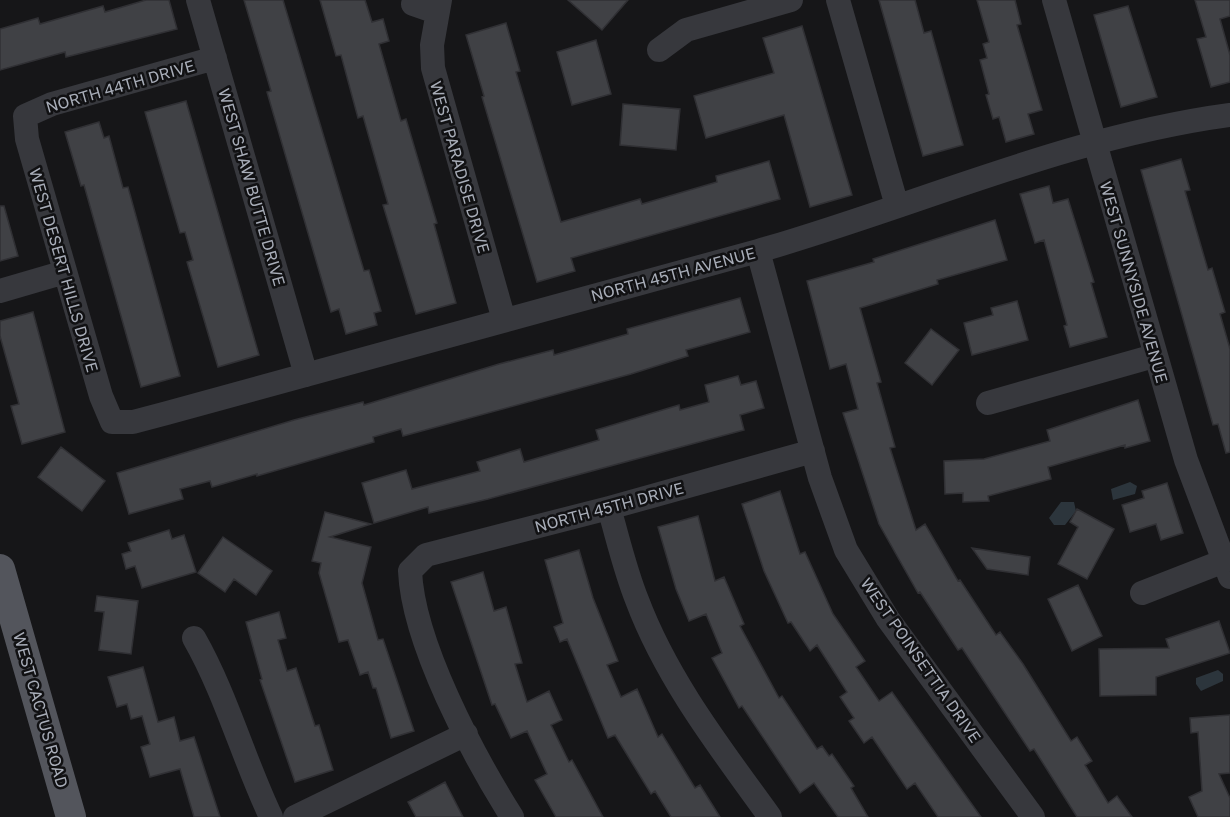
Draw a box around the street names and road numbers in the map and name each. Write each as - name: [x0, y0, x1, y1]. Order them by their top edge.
- street label: NORTH 44TH DRIVE: [43, 55, 197, 117]
- street label: WEST PARADISE DRIVE: [426, 78, 494, 256]
- street label: WEST SHAW BUTTE DRIVE: [214, 86, 290, 288]
- street label: WEST DESERT HILLS DRIVE: [25, 166, 103, 374]
- street label: WEST SUNNYSIDE AVENUE: [1096, 179, 1172, 385]
- street label: NORTH 45TH AVENUE: [589, 242, 757, 306]
- street label: NORTH 45TH DRIVE: [532, 477, 686, 537]
- street label: WEST POINSETTIA DRIVE: [856, 574, 986, 746]
- street label: WEST CACTUS ROAD: [9, 630, 73, 790]

